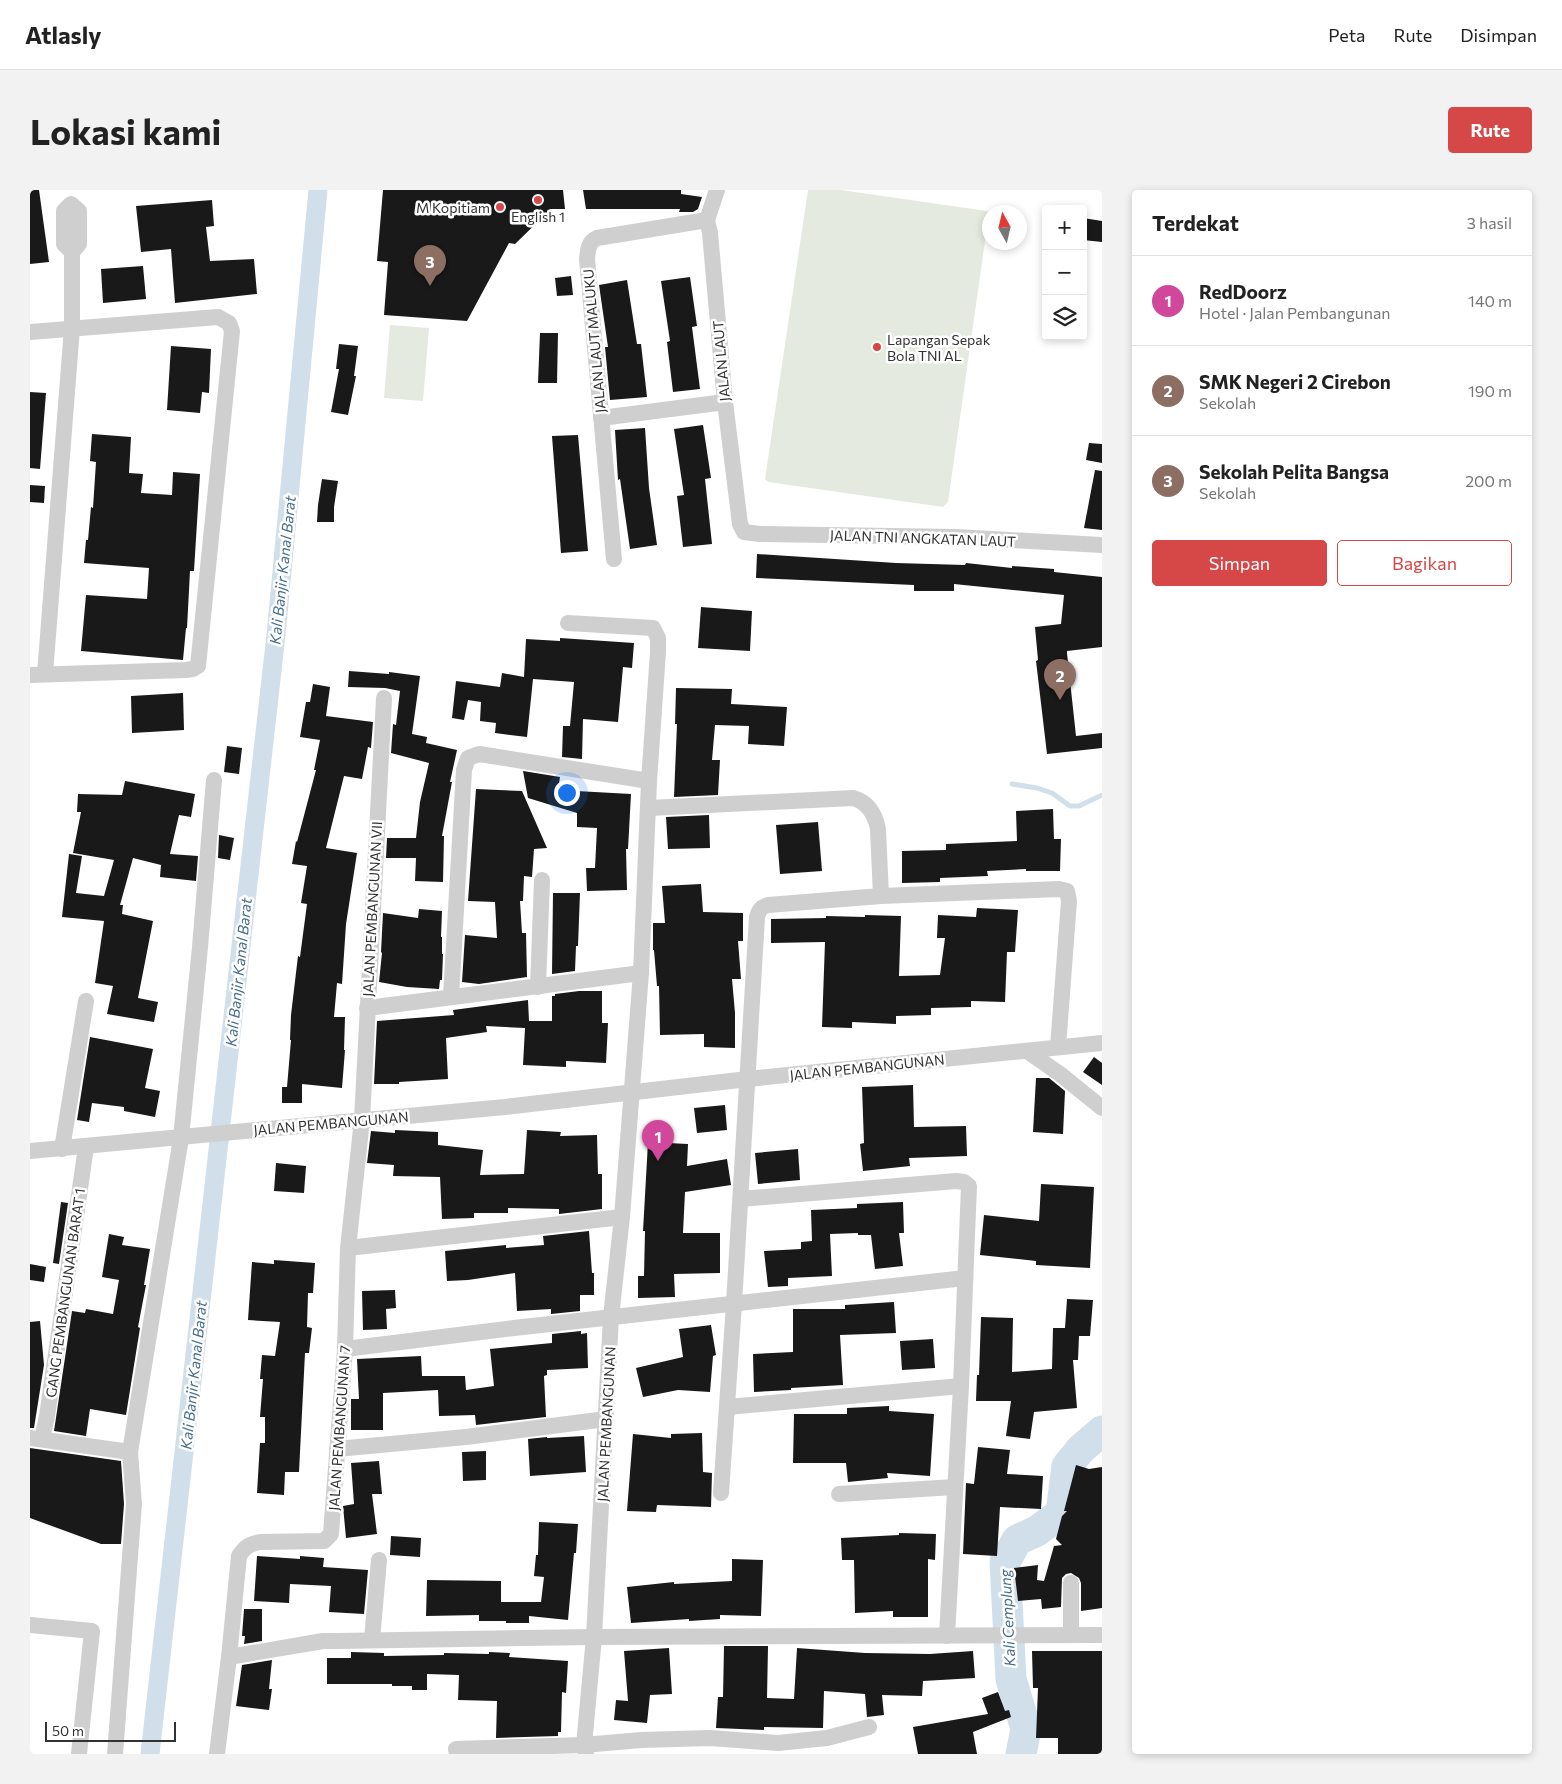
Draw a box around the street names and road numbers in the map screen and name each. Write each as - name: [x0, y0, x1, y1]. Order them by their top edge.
- street label: JALAN LAUT MALUKU: [579, 268, 609, 414]
- street label: JALAN LAUT: [709, 320, 733, 402]
- street label: JALAN TNI ANGKATAN LAUT: [830, 526, 1016, 550]
- street label: JALAN PEMBANGUNAN VII: [359, 821, 385, 997]
- street label: JALAN PEMBANGUNAN: [789, 1050, 945, 1084]
- street label: JALAN PEMBANGUNAN: [253, 1108, 409, 1138]
- street label: GANG PEMBANGUNAN BARAT 1: [42, 1187, 88, 1399]
- street label: JALAN PEMBANGUNAN 7: [325, 1345, 353, 1511]
- street label: JALAN PEMBANGUNAN: [593, 1346, 619, 1502]

